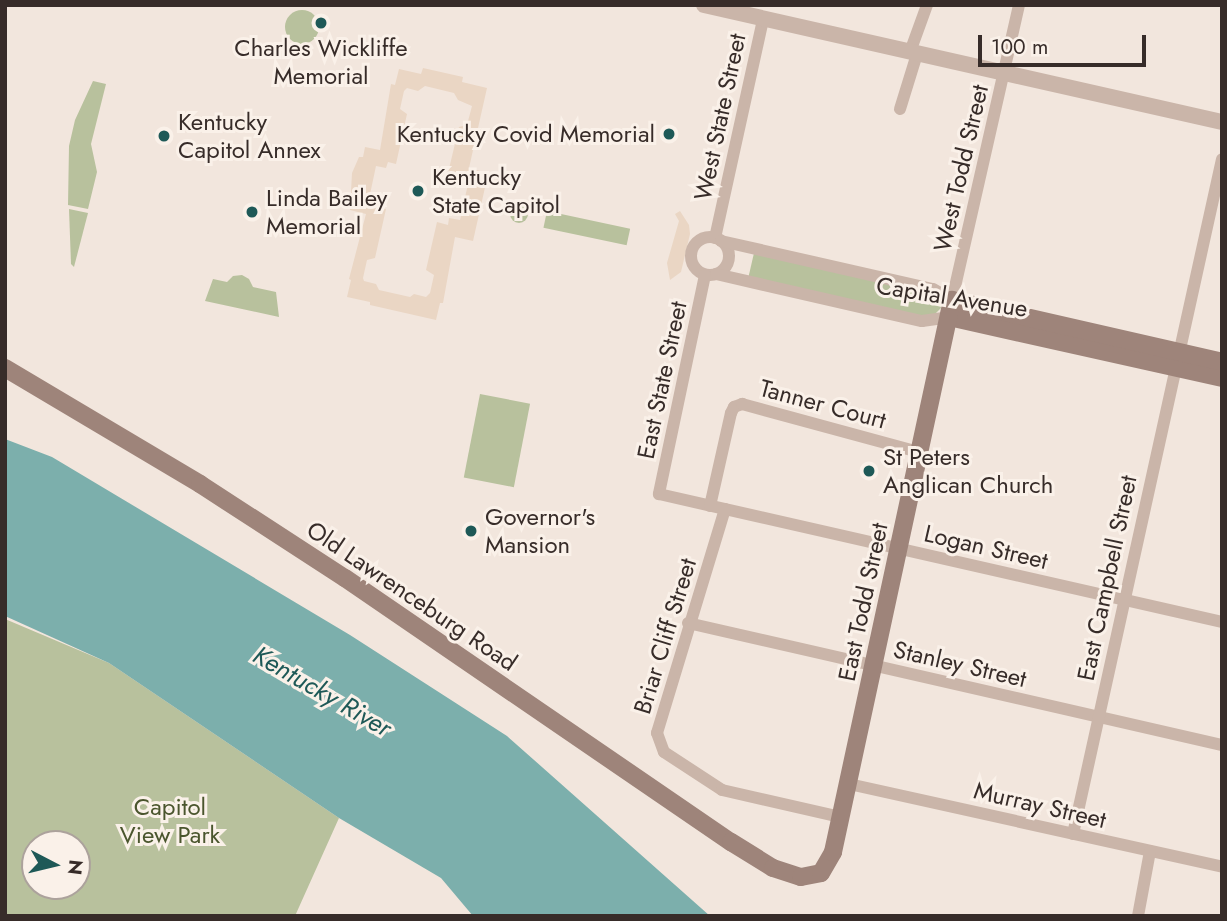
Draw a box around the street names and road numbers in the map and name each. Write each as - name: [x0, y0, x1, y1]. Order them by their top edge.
- street label: West State Street: [688, 31, 752, 203]
- street label: West Todd Street: [928, 82, 994, 254]
- street label: Capital Avenue: [874, 271, 1030, 323]
- street label: East State Street: [631, 299, 693, 461]
- street label: Tanner Court: [757, 373, 889, 435]
- street label: East Campbell Street: [1071, 473, 1143, 683]
- street label: Old Lawrenceburg Road: [301, 515, 523, 677]
- street label: Logan Street: [921, 519, 1051, 575]
- street label: East Todd Street: [832, 520, 894, 684]
- street label: Briar Cliff Street: [628, 555, 702, 717]
- street label: Stanley Street: [891, 635, 1029, 693]
- street label: Murray Street: [971, 776, 1109, 834]

